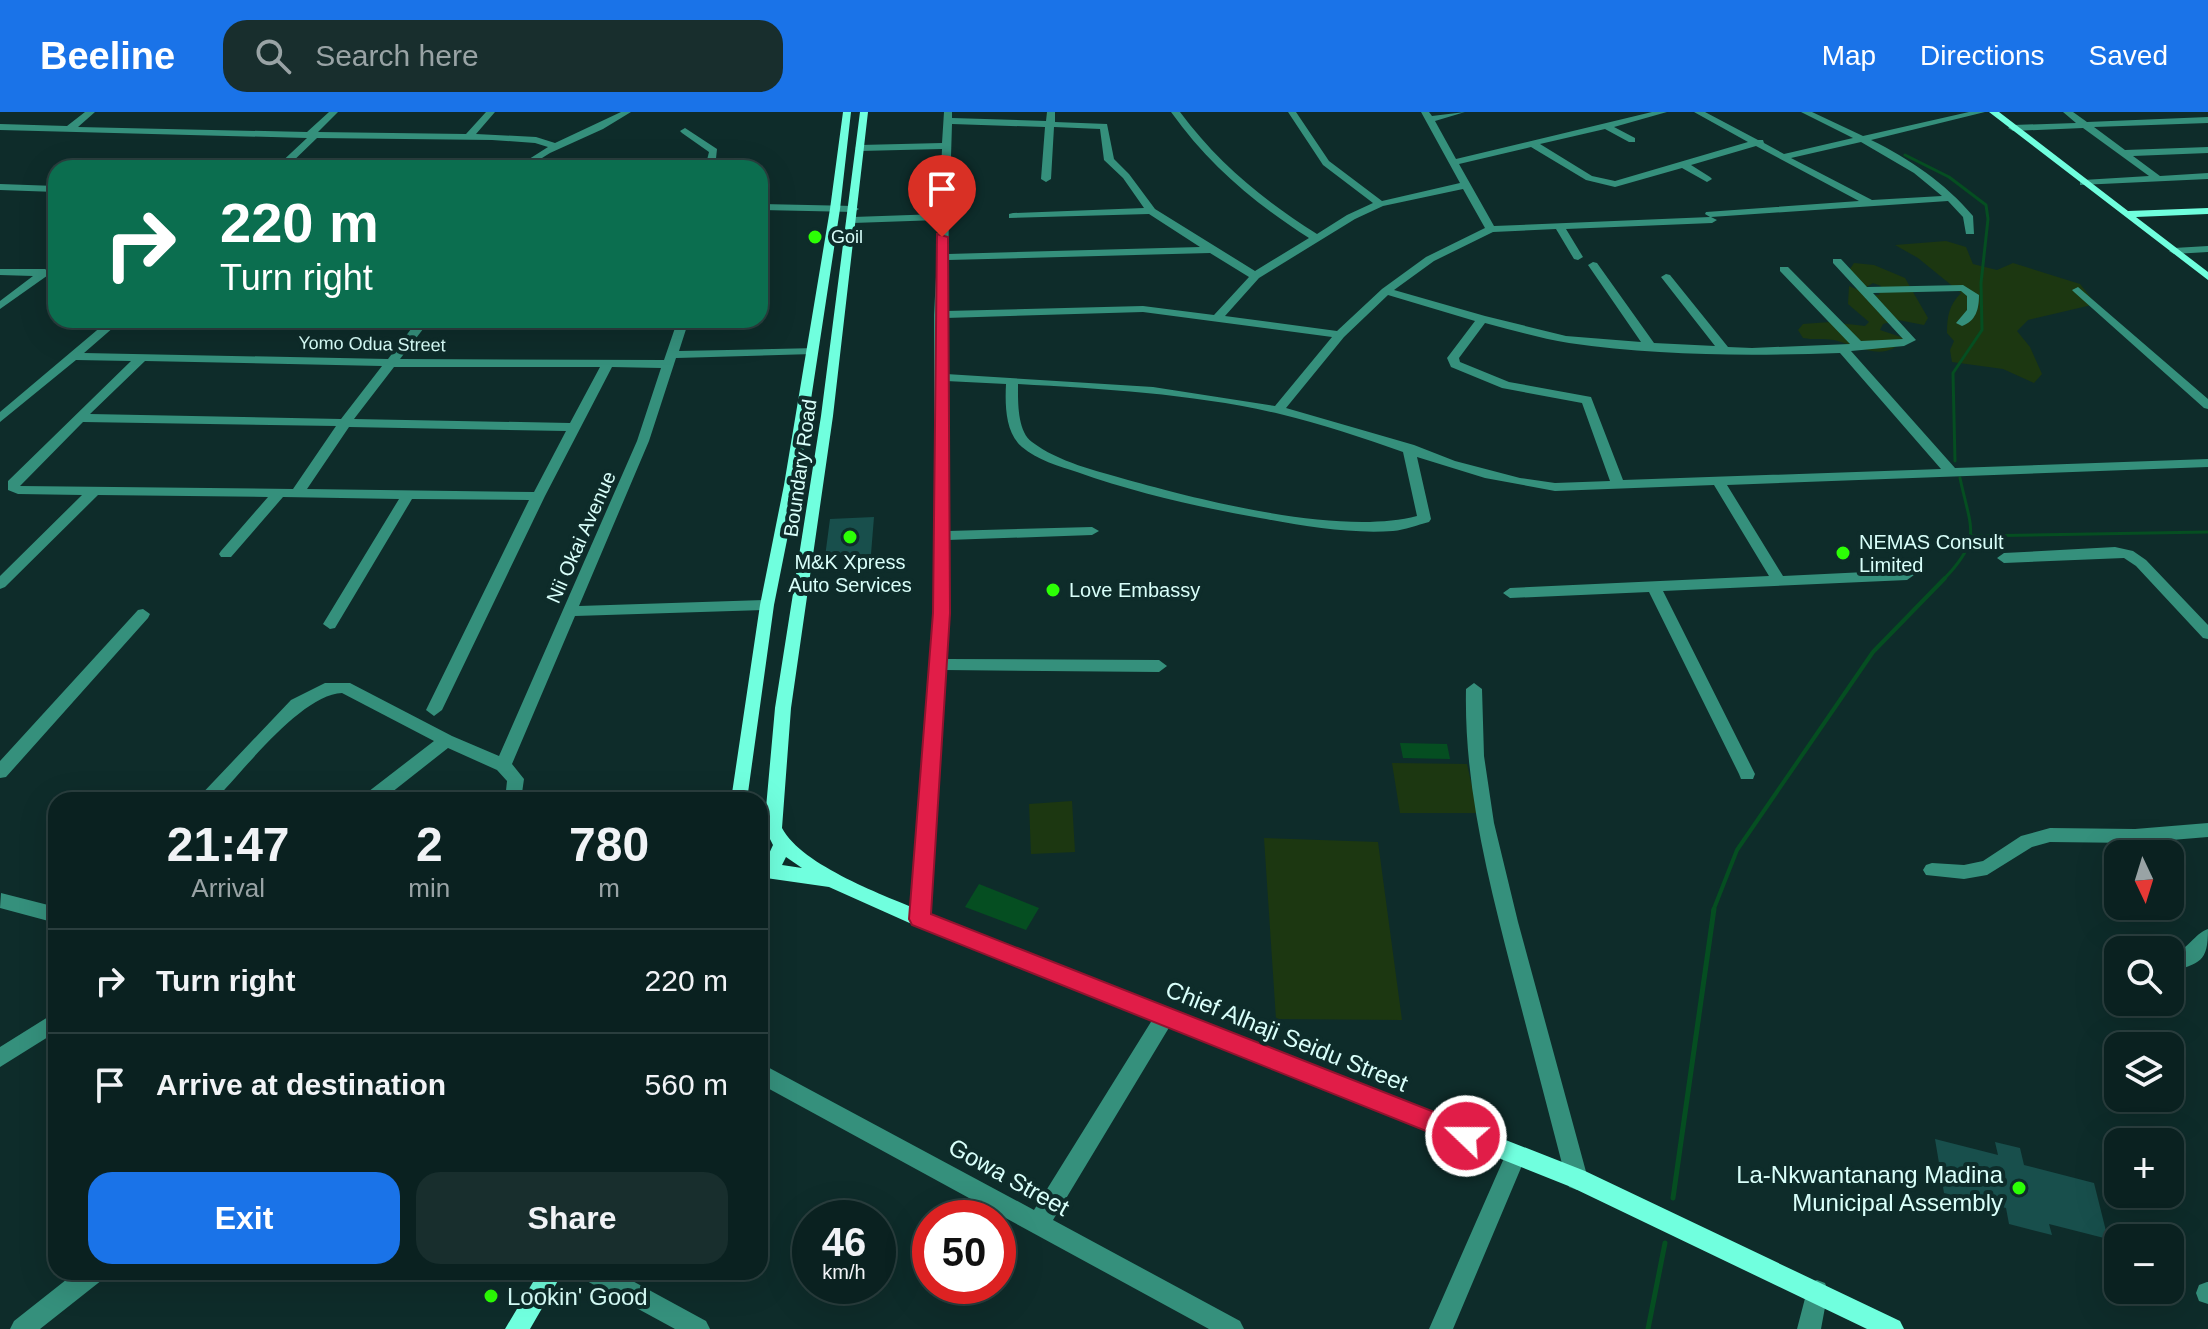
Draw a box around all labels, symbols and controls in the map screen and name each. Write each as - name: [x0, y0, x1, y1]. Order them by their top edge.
- search box: [223, 20, 783, 92]
- icon: search: [251, 34, 295, 78]
- text: Beeline: [40, 35, 175, 77]
- text: Search here: [315, 39, 479, 72]
- text: Map: [1822, 40, 1876, 71]
- text: Directions: [1920, 40, 2045, 71]
- text: Saved: [2089, 40, 2168, 71]
- pin: [908, 155, 976, 237]
- icon: arrive: [920, 167, 964, 211]
- text: 220 m: [220, 191, 379, 254]
- icon: right: [88, 192, 192, 296]
- place label: Goil: [831, 227, 863, 247]
- marker: Goil: [806, 228, 824, 246]
- text: Turn right: [220, 257, 373, 298]
- street label: Yomo Odua Street: [298, 333, 446, 355]
- street label: Boundary Road: [779, 398, 821, 538]
- street label: Nii Okai Avenue: [542, 468, 620, 606]
- marker: M&K Xpress Auto Services: [841, 528, 859, 546]
- place label: NEMAS Consult Limited: [1859, 531, 2004, 576]
- marker: NEMAS Consult Limited: [1834, 544, 1852, 562]
- place label: M&K Xpress Auto Services: [788, 551, 912, 596]
- place label: Love Embassy: [1069, 579, 1200, 601]
- marker: Love Embassy: [1044, 581, 1062, 599]
- text: 21:47: [167, 818, 290, 871]
- text: 2: [416, 818, 443, 871]
- text: 780: [569, 818, 649, 871]
- north arrow: [2104, 840, 2184, 920]
- map controls: [2104, 840, 2184, 1304]
- text: Arrival: [191, 873, 265, 903]
- text: min: [408, 873, 450, 903]
- text: m: [598, 873, 620, 903]
- button: search: [2104, 936, 2184, 1016]
- icon: right: [88, 959, 132, 1003]
- text: Turn right: [156, 964, 295, 997]
- text: 220 m: [645, 964, 728, 997]
- street label: Chief Alhaji Seidu Street: [1162, 975, 1412, 1097]
- button: layers: [2104, 1032, 2184, 1112]
- icon: arrive: [88, 1063, 132, 1107]
- text: Arrive at destination: [156, 1068, 446, 1101]
- text: 560 m: [645, 1068, 728, 1101]
- position arrow: [1424, 1094, 1508, 1178]
- button: +: [2104, 1128, 2184, 1208]
- street label: Gowa Street: [944, 1133, 1074, 1221]
- place label: La-Nkwantanang Madina Municipal Assembly: [1736, 1161, 2004, 1216]
- button: Exit: [88, 1172, 400, 1264]
- button: Share: [416, 1172, 728, 1264]
- marker: La-Nkwantanang Madina Municipal Assembly: [2010, 1179, 2028, 1197]
- speed limit sign: 50: [912, 1200, 1016, 1304]
- text: 46: [822, 1220, 866, 1264]
- button: −: [2104, 1224, 2184, 1304]
- text: km/h: [822, 1261, 866, 1283]
- place label: Lookin' Good: [507, 1283, 648, 1310]
- marker: Lookin' Good: [482, 1287, 500, 1305]

